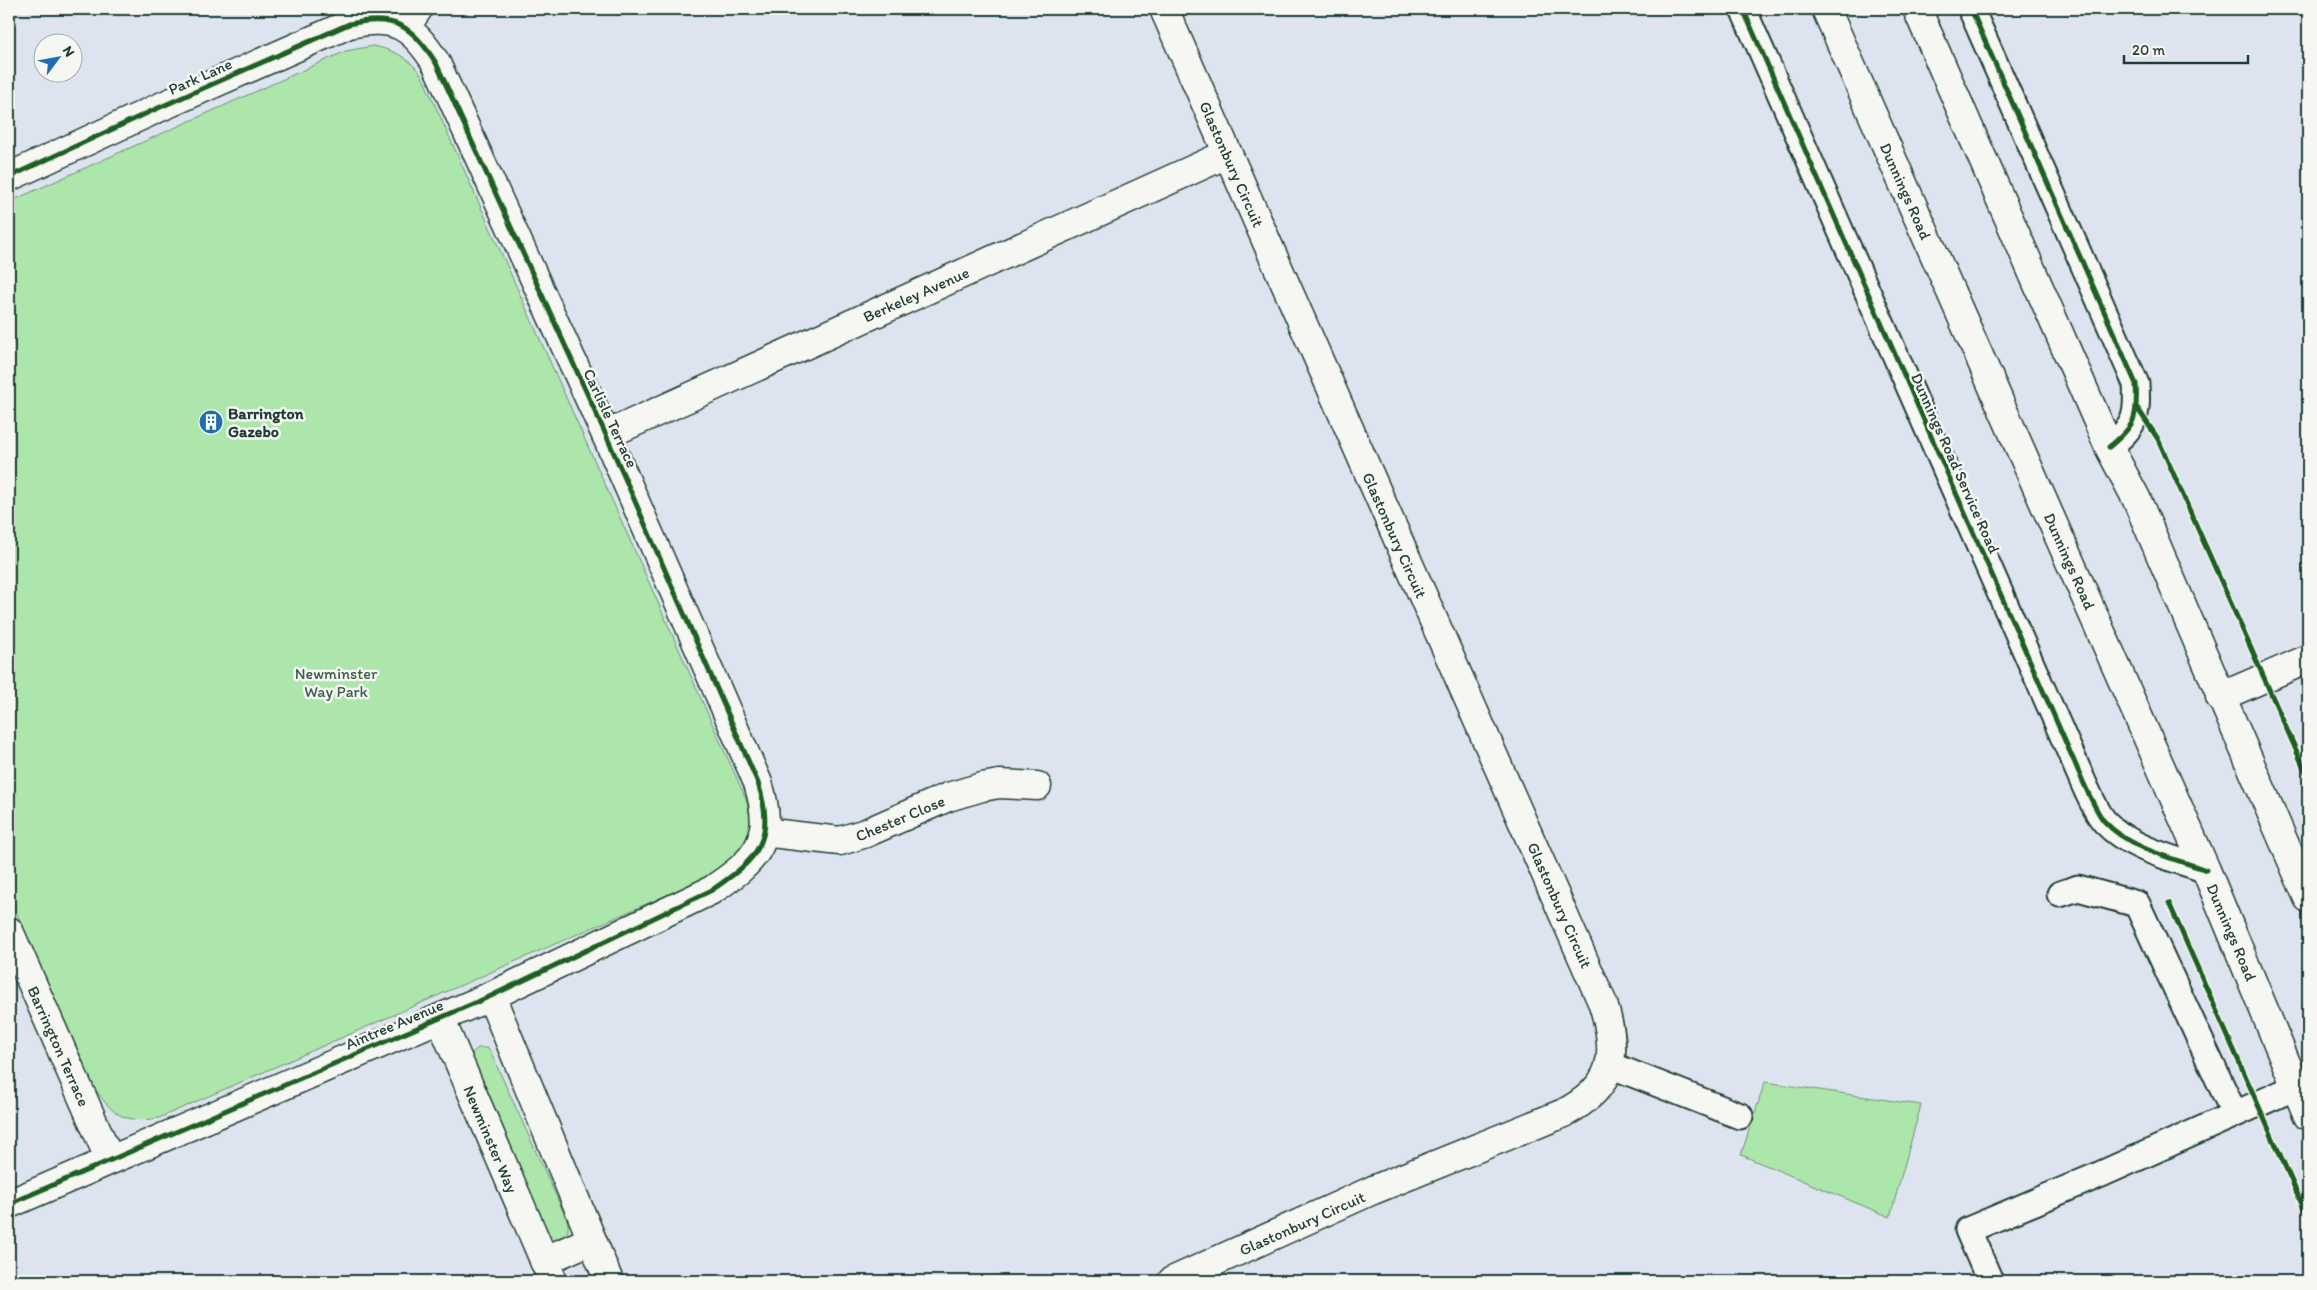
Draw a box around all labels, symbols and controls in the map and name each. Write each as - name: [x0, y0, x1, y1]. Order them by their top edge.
- north arrow: [32, 32, 82, 82]
- scale bar: [2124, 32, 2248, 64]
- text: 20 m: [2132, 41, 2166, 59]
- text: N: [59, 43, 78, 60]
- street label: Park Lane: [165, 54, 235, 99]
- street label: Glastonbury Circuit: [1195, 98, 1268, 230]
- street label: Dunnings Road: [1876, 140, 1935, 243]
- street label: Berkeley Avenue: [860, 262, 973, 326]
- street label: Carlisle Terrace: [579, 366, 642, 471]
- street label: Dunnings Road Service Road: [1907, 370, 2004, 557]
- place label: Barrington Gazebo: [228, 404, 305, 441]
- building icon: Barrington Gazebo: [198, 409, 224, 435]
- street label: Glastonbury Circuit: [1358, 469, 1431, 601]
- street label: Dunnings Road: [2040, 510, 2099, 613]
- park label: Newminster Way Park: [295, 664, 378, 701]
- street label: Chester Close: [853, 791, 948, 846]
- street label: Glastonbury Circuit: [1523, 839, 1596, 971]
- street label: Dunnings Road: [2202, 881, 2261, 984]
- street label: Barrington Terrace: [23, 983, 94, 1110]
- street label: Aintree Avenue: [342, 995, 446, 1054]
- street label: Newminster Way: [459, 1083, 522, 1196]
- street label: Glastonbury Circuit: [1236, 1187, 1368, 1260]

